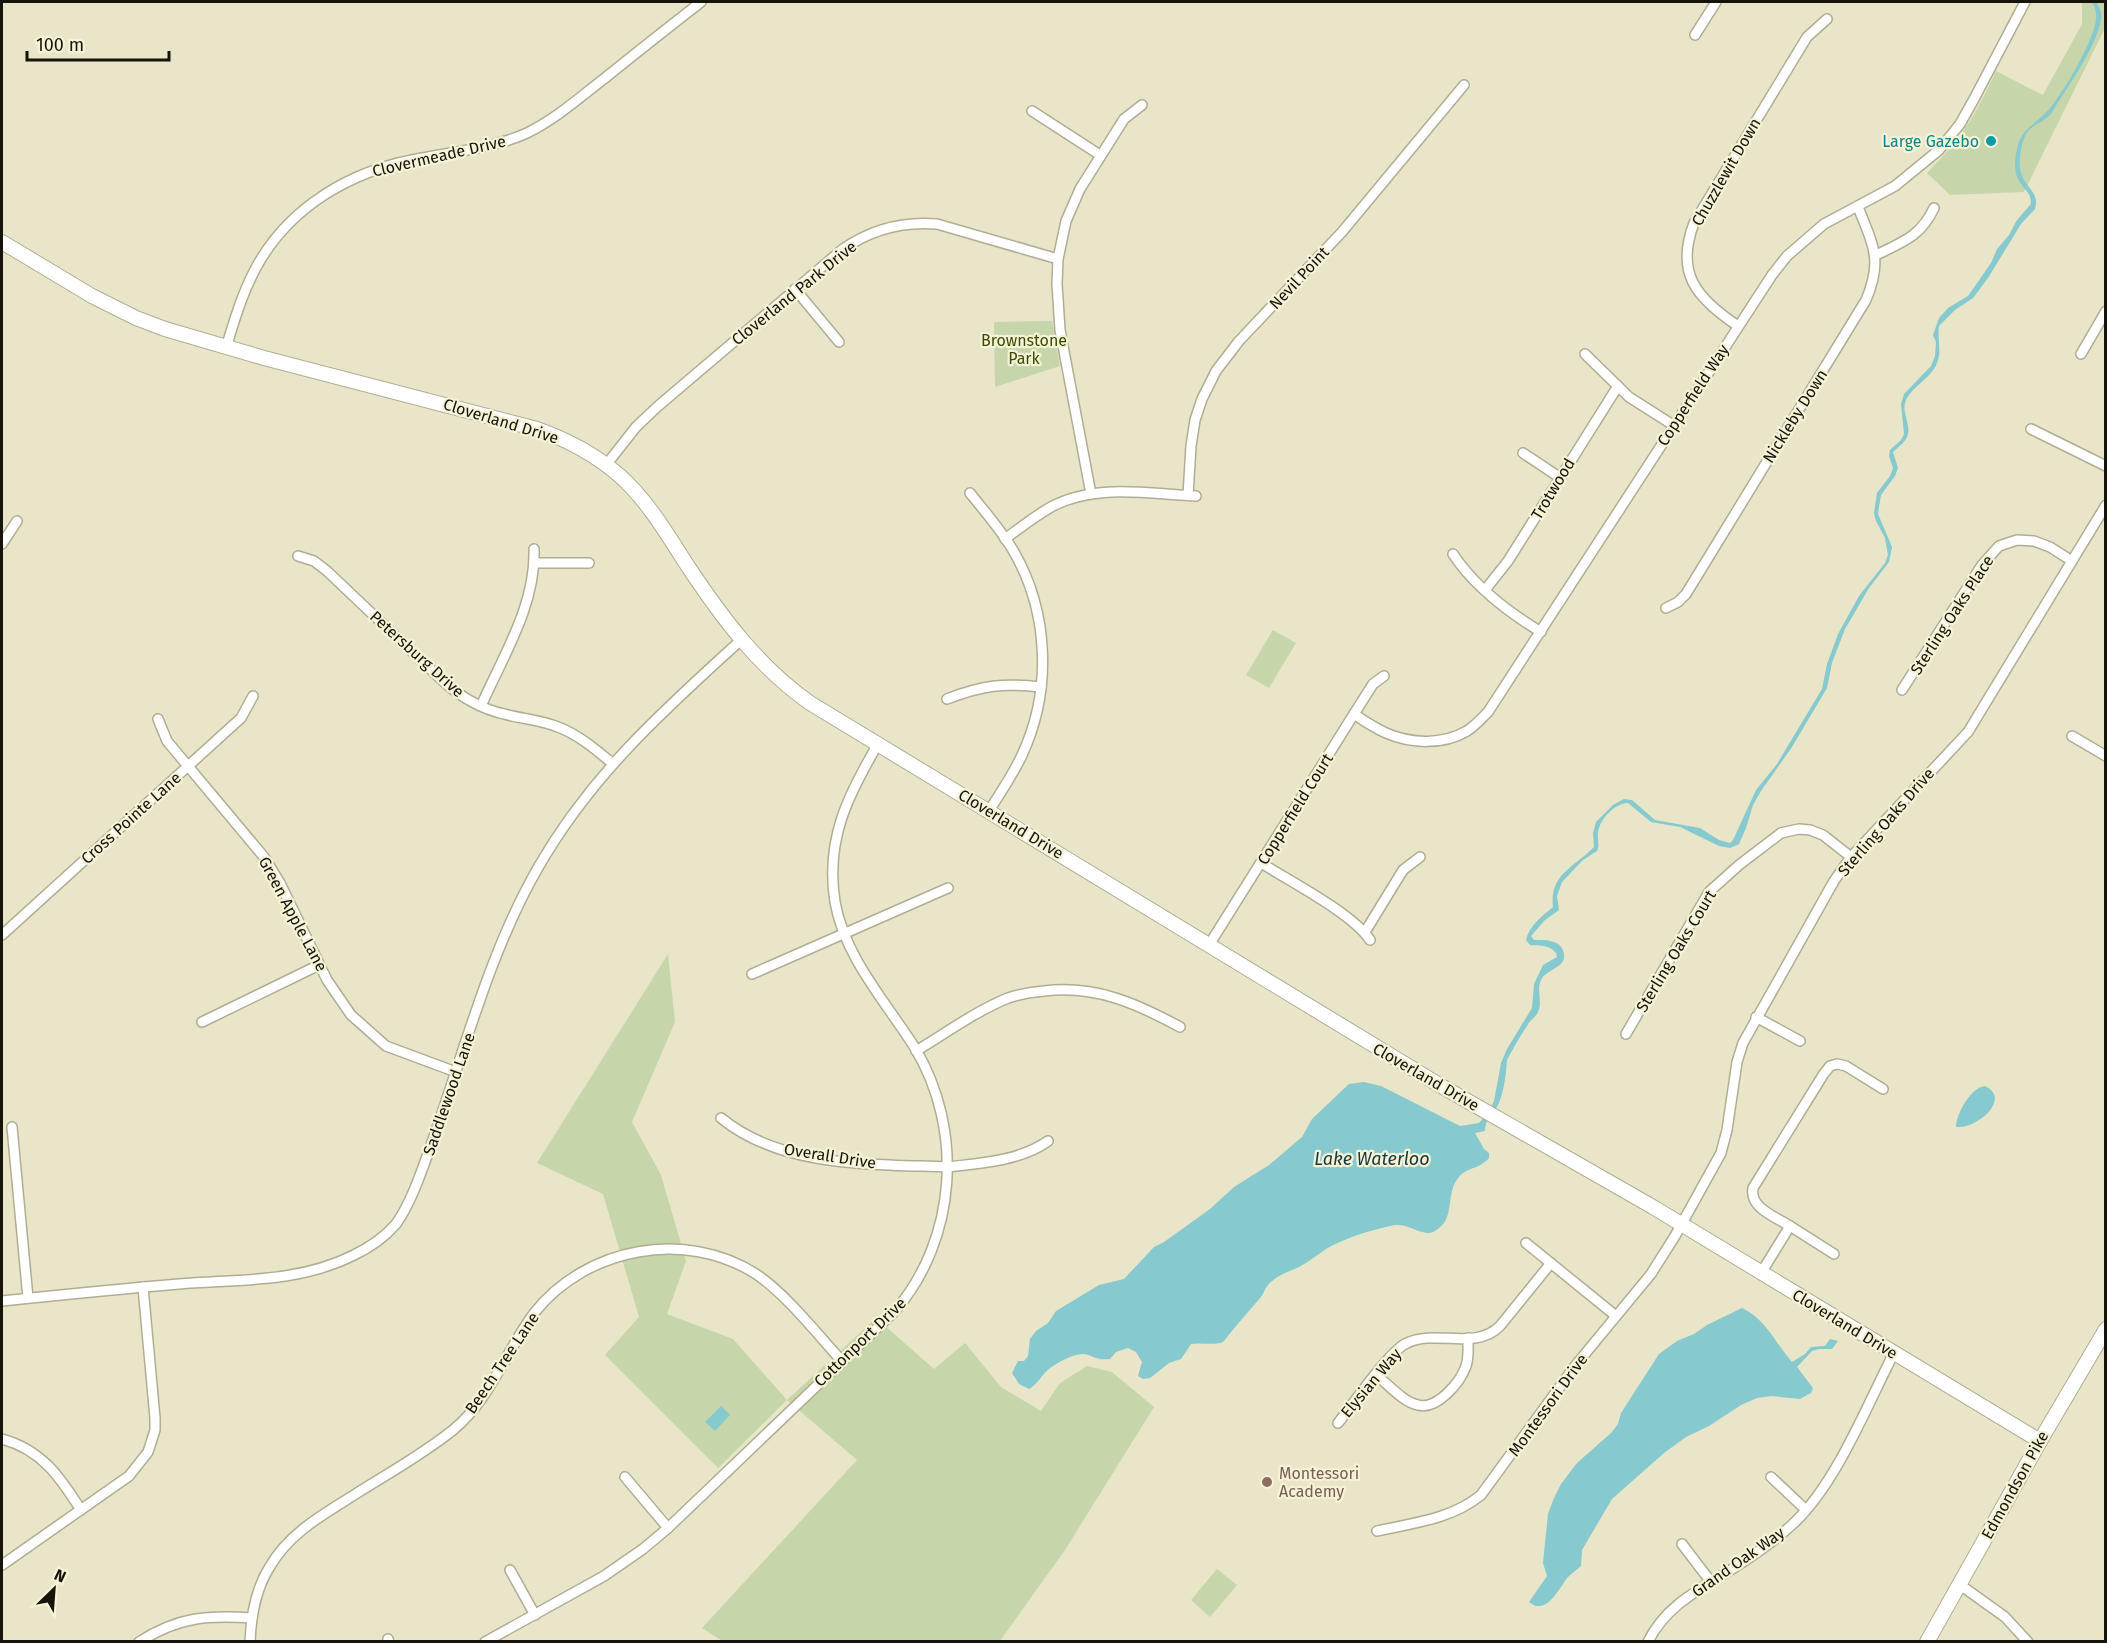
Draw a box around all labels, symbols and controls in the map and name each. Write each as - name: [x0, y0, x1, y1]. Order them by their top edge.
- scale bar: [27, 24, 170, 62]
- text: 100 m: [36, 34, 84, 56]
- street label: Chuzzlewit Down: [1687, 115, 1765, 229]
- street label: Clovermeade Drive: [370, 131, 508, 181]
- place label: Large Gazebo: [1882, 132, 1979, 151]
- marker: Large Gazebo: [1984, 134, 1998, 148]
- street label: Cloverland Park Drive: [728, 237, 860, 349]
- street label: Nevil Point: [1265, 243, 1333, 313]
- park label: Brownstone Park: [981, 331, 1067, 368]
- street label: Copperfield Way: [1653, 341, 1733, 449]
- street label: Nickleby Down: [1759, 366, 1831, 466]
- street label: Cloverland Drive: [441, 394, 561, 448]
- street label: Trotwood: [1527, 455, 1579, 523]
- street label: Sterling Oaks Place: [1906, 552, 1998, 678]
- street label: Petersburg Drive: [366, 607, 468, 701]
- street label: Copperfield Court: [1253, 750, 1337, 868]
- street label: Sterling Oaks Drive: [1834, 764, 1938, 880]
- street label: Cross Pointe Lane: [77, 768, 185, 868]
- street label: Cloverland Drive: [955, 785, 1067, 863]
- street label: Green Apple Lane: [255, 853, 331, 975]
- street label: Sterling Oaks Court: [1632, 886, 1720, 1015]
- street label: Saddlewood Lane: [419, 1030, 479, 1158]
- street label: Cloverland Drive: [1370, 1039, 1482, 1115]
- street label: Overall Drive: [783, 1139, 877, 1173]
- water label: Lake Waterloo: [1314, 1148, 1430, 1170]
- street label: Cloverland Drive: [1789, 1285, 1901, 1363]
- street label: Cottonport Drive: [810, 1293, 910, 1391]
- street label: Beech Tree Lane: [461, 1309, 543, 1417]
- street label: Elysian Way: [1337, 1345, 1405, 1421]
- street label: Montessori Drive: [1504, 1350, 1592, 1460]
- street label: Edmondson Pike: [1977, 1428, 2053, 1542]
- place label: Montessori Academy: [1279, 1464, 1359, 1501]
- marker: Montessori Academy: [1260, 1475, 1274, 1489]
- street label: Grand Oak Way: [1688, 1523, 1788, 1601]
- north arrow: [24, 1559, 84, 1619]
- text: N: [51, 1565, 69, 1587]

